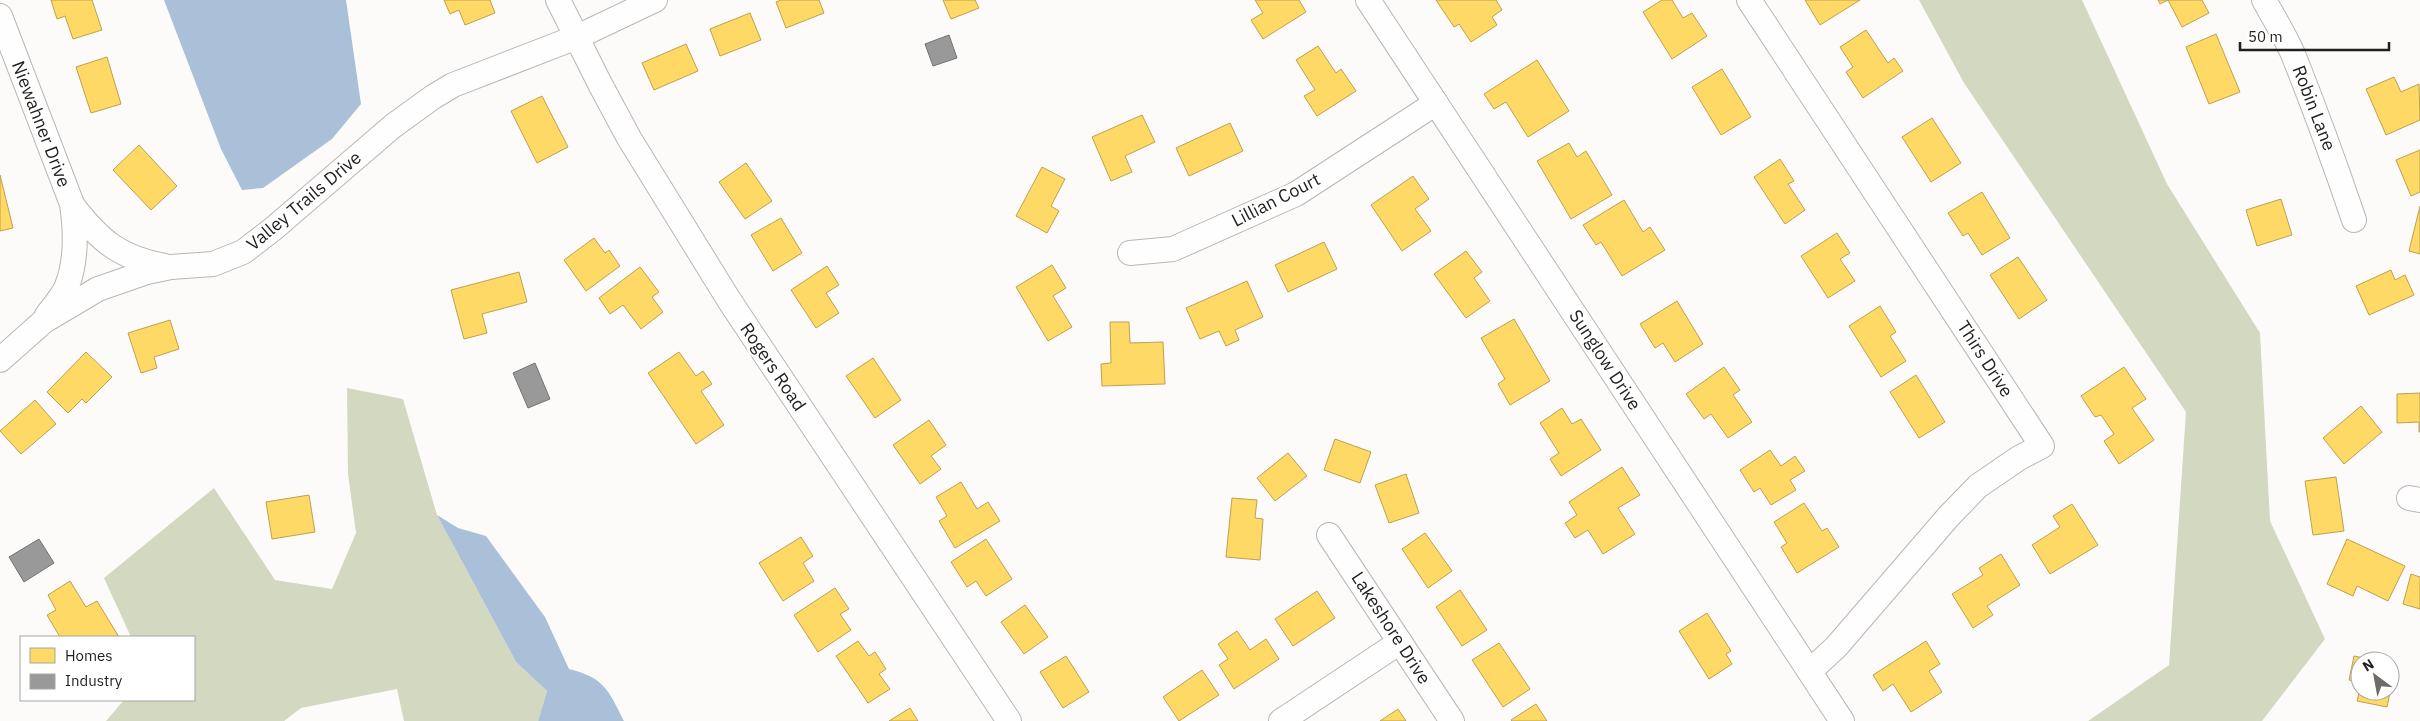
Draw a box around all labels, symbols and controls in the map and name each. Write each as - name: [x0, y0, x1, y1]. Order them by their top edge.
- scale bar: [2240, 20, 2389, 52]
- text: 50 m: [2248, 27, 2283, 46]
- street label: Niewahner Drive: [7, 57, 76, 190]
- street label: Robin Lane: [2288, 62, 2341, 154]
- street label: Valley Trails Drive: [242, 146, 366, 255]
- street label: Lillian Court: [1228, 167, 1324, 232]
- street label: Sunglow Drive: [1564, 305, 1646, 414]
- street label: Thirs Drive: [1952, 316, 2019, 401]
- street label: Rogers Road: [735, 318, 811, 415]
- street label: Lakeshore Drive: [1347, 567, 1436, 688]
- legend: [20, 636, 195, 701]
- text: Homes: [65, 646, 113, 665]
- north arrow: [2350, 651, 2400, 701]
- text: N: [2359, 655, 2377, 675]
- text: Industry: [65, 671, 123, 690]

